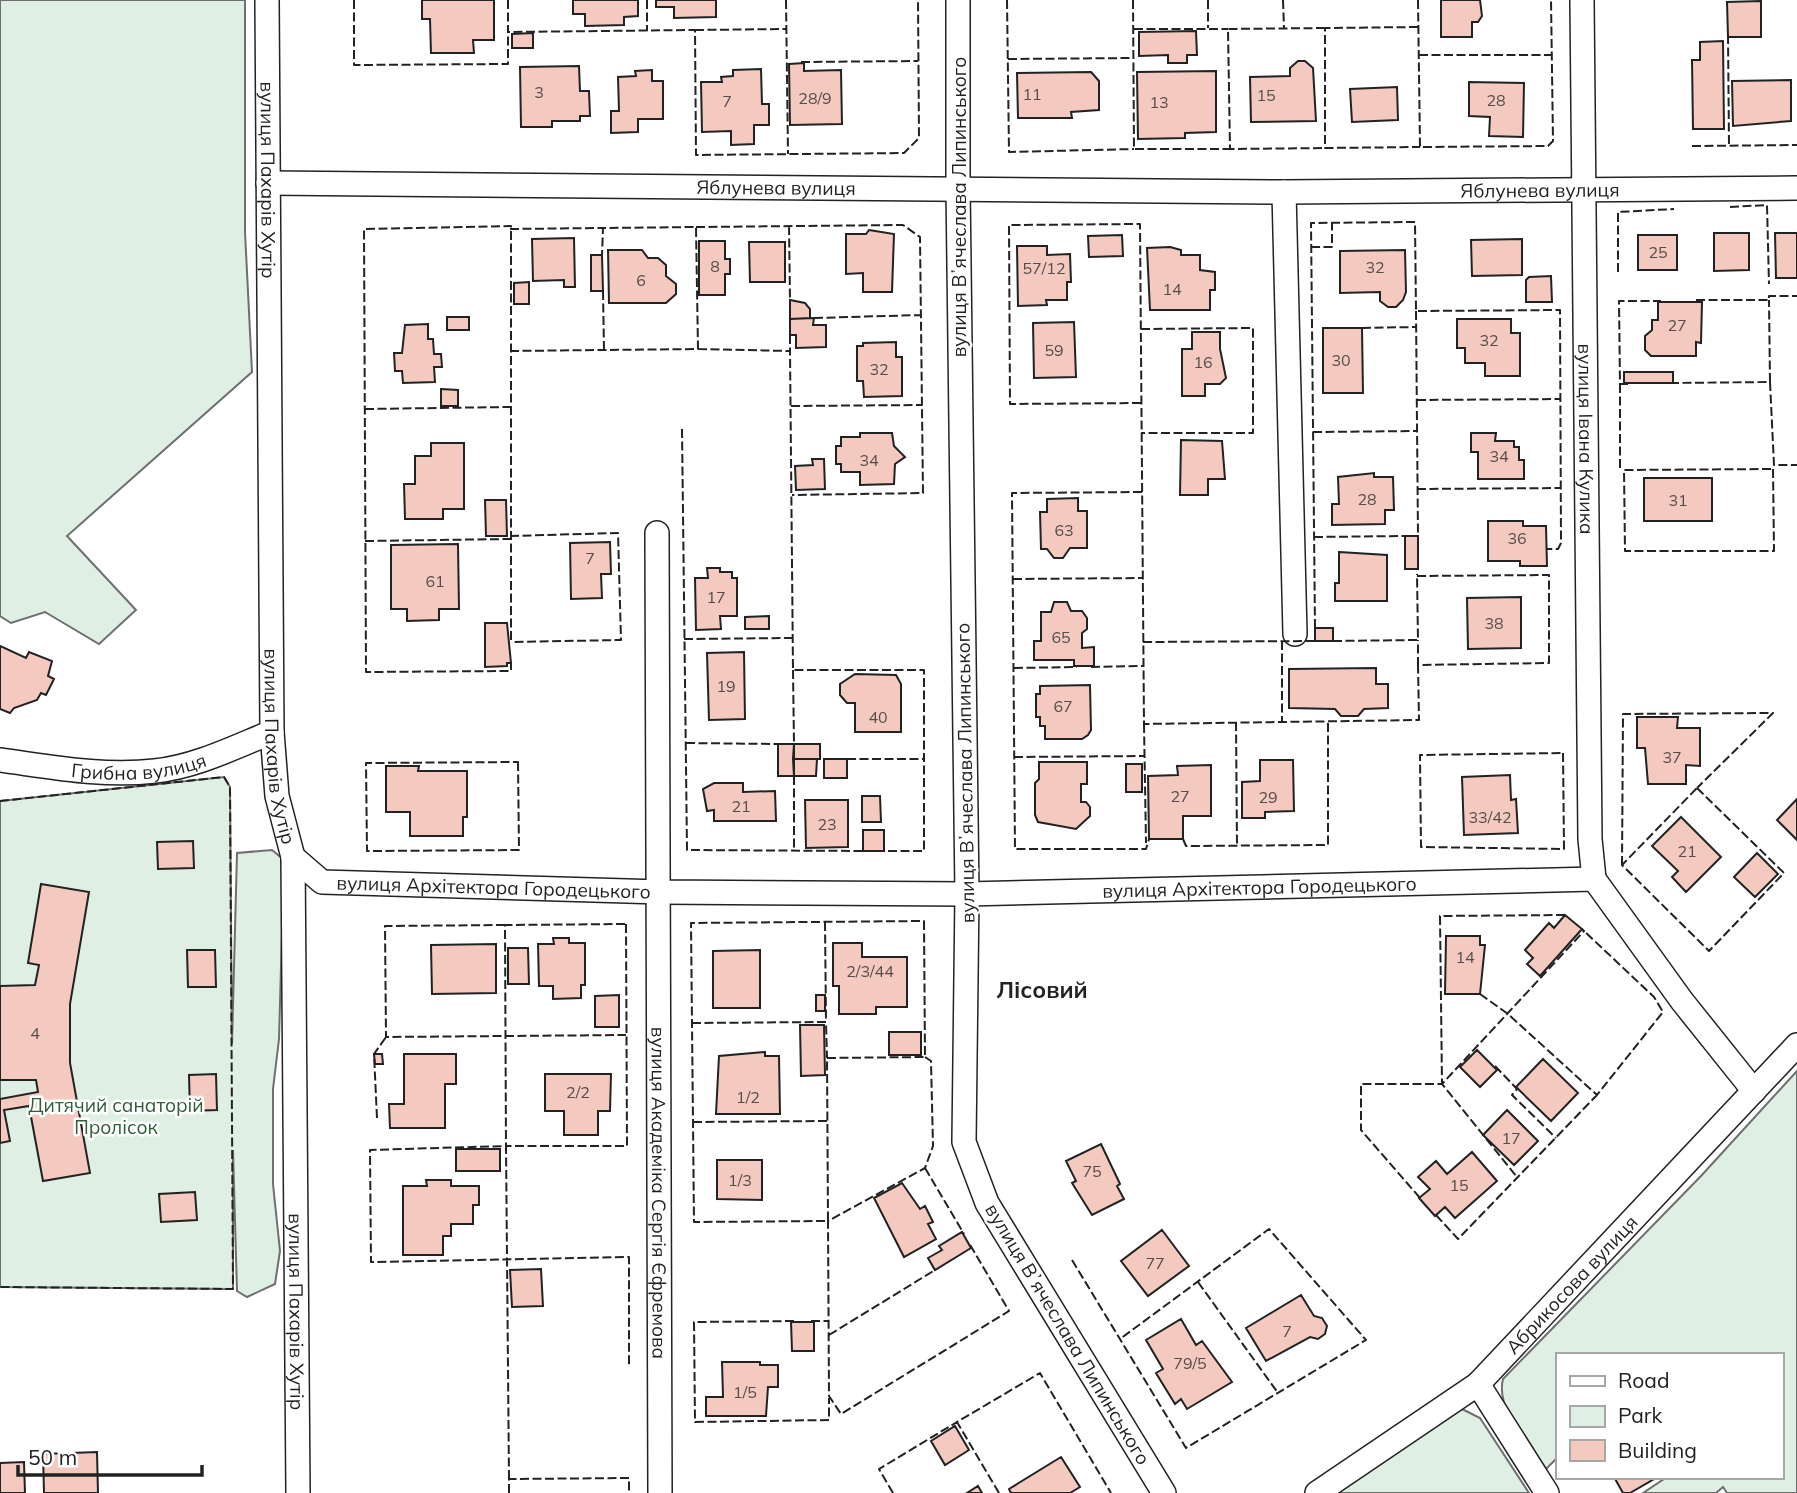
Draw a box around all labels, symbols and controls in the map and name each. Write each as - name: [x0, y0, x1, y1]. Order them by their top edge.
- street label: вулиця Вʼячеслава Липинського: [947, 57, 971, 357]
- street label: вулиця Пахарів Хутір: [256, 81, 281, 279]
- house number: 3: [534, 82, 544, 102]
- house number: 11: [1022, 84, 1042, 104]
- house number: 15: [1256, 85, 1276, 105]
- house number: 28/9: [798, 88, 832, 108]
- house number: 28: [1486, 90, 1506, 110]
- house number: 7: [722, 91, 732, 111]
- house number: 13: [1149, 92, 1169, 112]
- street label: Яблунева вулиця: [696, 175, 856, 200]
- street label: Яблунева вулиця: [1460, 177, 1620, 203]
- house number: 25: [1648, 242, 1668, 262]
- house number: 8: [710, 256, 720, 276]
- house number: 32: [1365, 257, 1385, 277]
- house number: 57/12: [1023, 258, 1065, 278]
- house number: 6: [636, 270, 646, 290]
- house number: 14: [1162, 279, 1182, 299]
- house number: 27: [1667, 315, 1687, 335]
- house number: 32: [1479, 330, 1499, 350]
- house number: 59: [1044, 340, 1064, 360]
- street label: вулиця Івана Кулика: [1573, 343, 1599, 535]
- house number: 30: [1331, 350, 1351, 370]
- house number: 16: [1193, 352, 1213, 372]
- house number: 32: [869, 359, 889, 379]
- house number: 34: [1489, 446, 1509, 466]
- house number: 34: [859, 450, 879, 470]
- house number: 28: [1357, 489, 1377, 509]
- house number: 31: [1668, 490, 1688, 510]
- house number: 63: [1054, 520, 1074, 540]
- house number: 36: [1507, 528, 1527, 548]
- house number: 7: [585, 548, 595, 568]
- house number: 61: [425, 571, 445, 591]
- house number: 17: [706, 587, 726, 607]
- house number: 38: [1484, 613, 1504, 633]
- street label: вулиця Вʼячеслава Липинського: [950, 623, 980, 923]
- house number: 65: [1051, 627, 1071, 647]
- street label: вулиця Пахарів Хутір: [259, 648, 301, 847]
- house number: 19: [716, 676, 736, 696]
- house number: 67: [1053, 696, 1073, 716]
- house number: 40: [868, 707, 888, 727]
- house number: 37: [1662, 747, 1682, 767]
- street label: Грибна вулиця: [70, 748, 209, 785]
- house number: 27: [1170, 786, 1190, 806]
- house number: 29: [1258, 787, 1278, 807]
- house number: 21: [731, 796, 751, 816]
- house number: 33/42: [1469, 807, 1511, 827]
- house number: 23: [817, 814, 837, 834]
- house number: 21: [1677, 841, 1697, 861]
- street label: вулиця Архітектора Городецького: [336, 870, 651, 904]
- street label: вулиця Архітектора Городецького: [1102, 871, 1417, 903]
- house number: 14: [1455, 947, 1475, 967]
- house number: 2/3/44: [846, 961, 894, 981]
- district label: Лісовий: [996, 975, 1088, 1004]
- house number: 4: [30, 1023, 40, 1043]
- street label: вулиця Академіка Сергія Єфремова: [647, 1027, 672, 1359]
- house number: 2/2: [566, 1082, 590, 1102]
- house number: 1/2: [736, 1087, 760, 1107]
- park label: Дитячий санаторій Пролісок: [28, 1093, 204, 1139]
- house number: 17: [1501, 1128, 1521, 1148]
- house number: 75: [1082, 1161, 1102, 1181]
- house number: 1/3: [728, 1170, 752, 1190]
- house number: 15: [1449, 1175, 1469, 1195]
- street label: вулиця Вʼячеслава Липинського: [980, 1199, 1156, 1469]
- street label: Абрикосова вулиця: [1501, 1210, 1643, 1359]
- street label: вулиця Пахарів Хутір: [284, 1213, 309, 1410]
- house number: 77: [1145, 1253, 1165, 1273]
- house number: 7: [1282, 1321, 1292, 1341]
- house number: 79/5: [1173, 1353, 1207, 1373]
- legend: [1556, 1353, 1783, 1479]
- text: Road: [1618, 1367, 1669, 1393]
- house number: 1/5: [733, 1382, 757, 1402]
- text: Park: [1618, 1402, 1662, 1428]
- scale bar: [18, 1434, 201, 1478]
- text: Building: [1618, 1437, 1697, 1463]
- text: 50 m: [28, 1444, 77, 1470]

